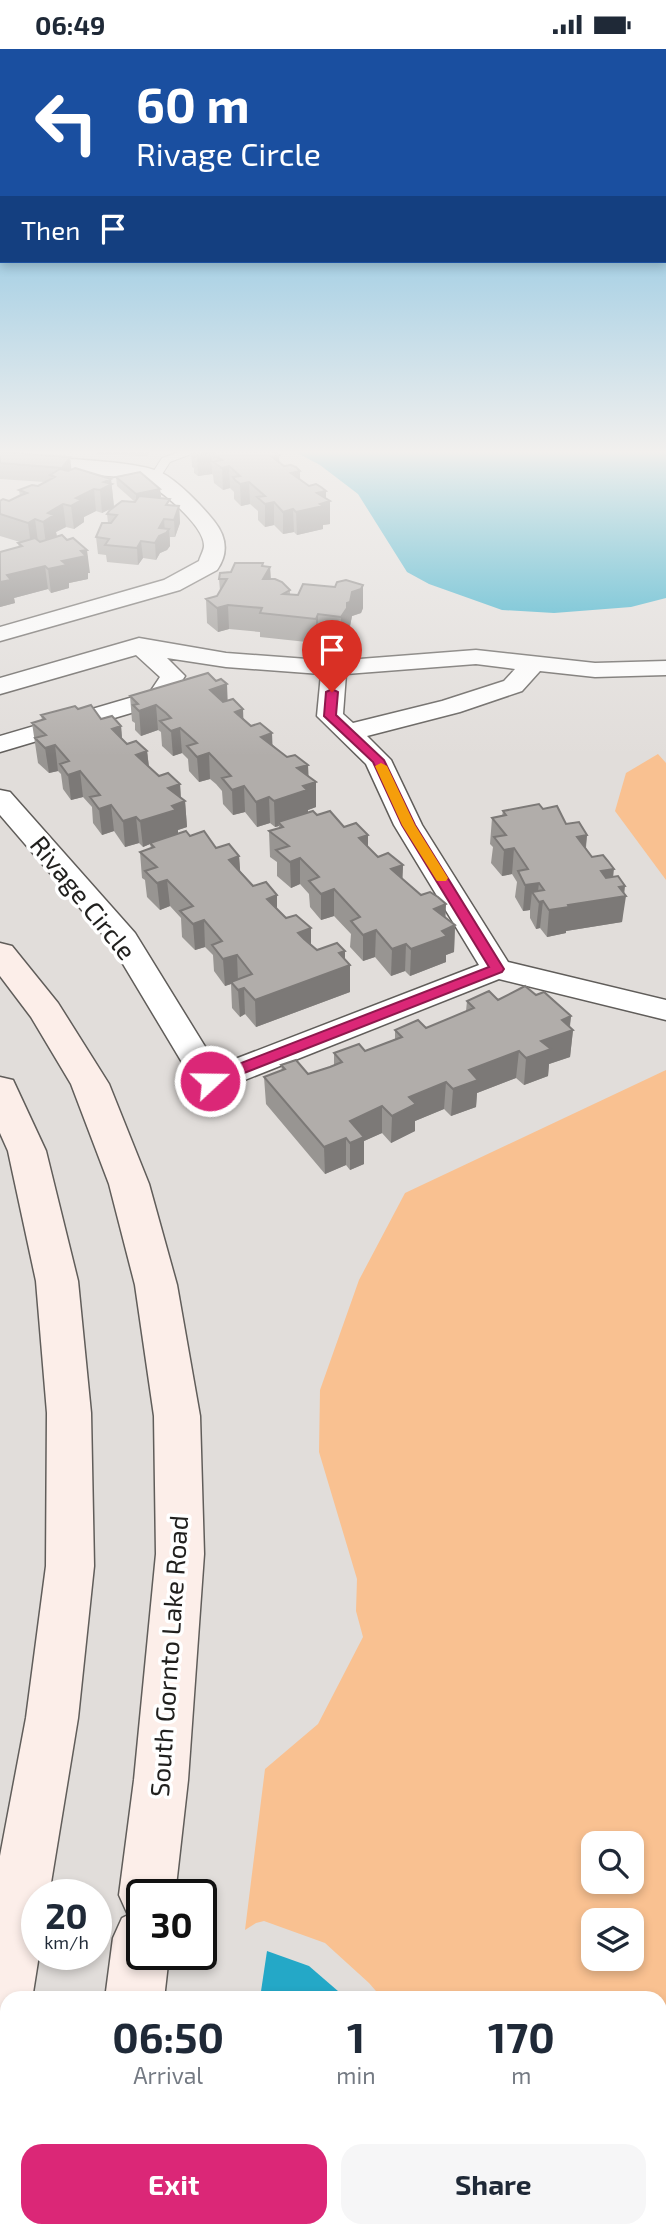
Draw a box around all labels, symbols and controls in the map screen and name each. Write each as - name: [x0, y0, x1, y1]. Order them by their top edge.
- text: 06:49: [35, 9, 105, 40]
- text: 60 m: [136, 74, 250, 133]
- icon: left: [21, 77, 112, 168]
- text: Rivage Circle: [136, 134, 321, 172]
- icon: arrive: [94, 210, 132, 248]
- text: Then: [21, 214, 80, 245]
- pin: [302, 620, 362, 692]
- icon: arrive: [313, 631, 351, 669]
- street label: Rivage Circle: [25, 829, 143, 965]
- position arrow: [173, 1044, 247, 1118]
- street label: South Gornto Lake Road: [143, 1514, 193, 1798]
- map controls: [581, 1831, 644, 1971]
- button: search: [581, 1831, 644, 1894]
- speed limit sign: 30: [126, 1879, 217, 1970]
- text: 20: [45, 1894, 88, 1936]
- button: layers: [581, 1908, 644, 1971]
- text: km/h: [44, 1931, 89, 1953]
- text: 06:50: [112, 2011, 224, 2061]
- text: 1: [347, 2011, 365, 2061]
- text: 170: [488, 2011, 555, 2061]
- text: Arrival: [133, 2061, 203, 2089]
- text: min: [336, 2061, 376, 2089]
- text: m: [511, 2061, 531, 2089]
- button: Exit: [21, 2144, 327, 2224]
- button: Share: [341, 2144, 646, 2224]

